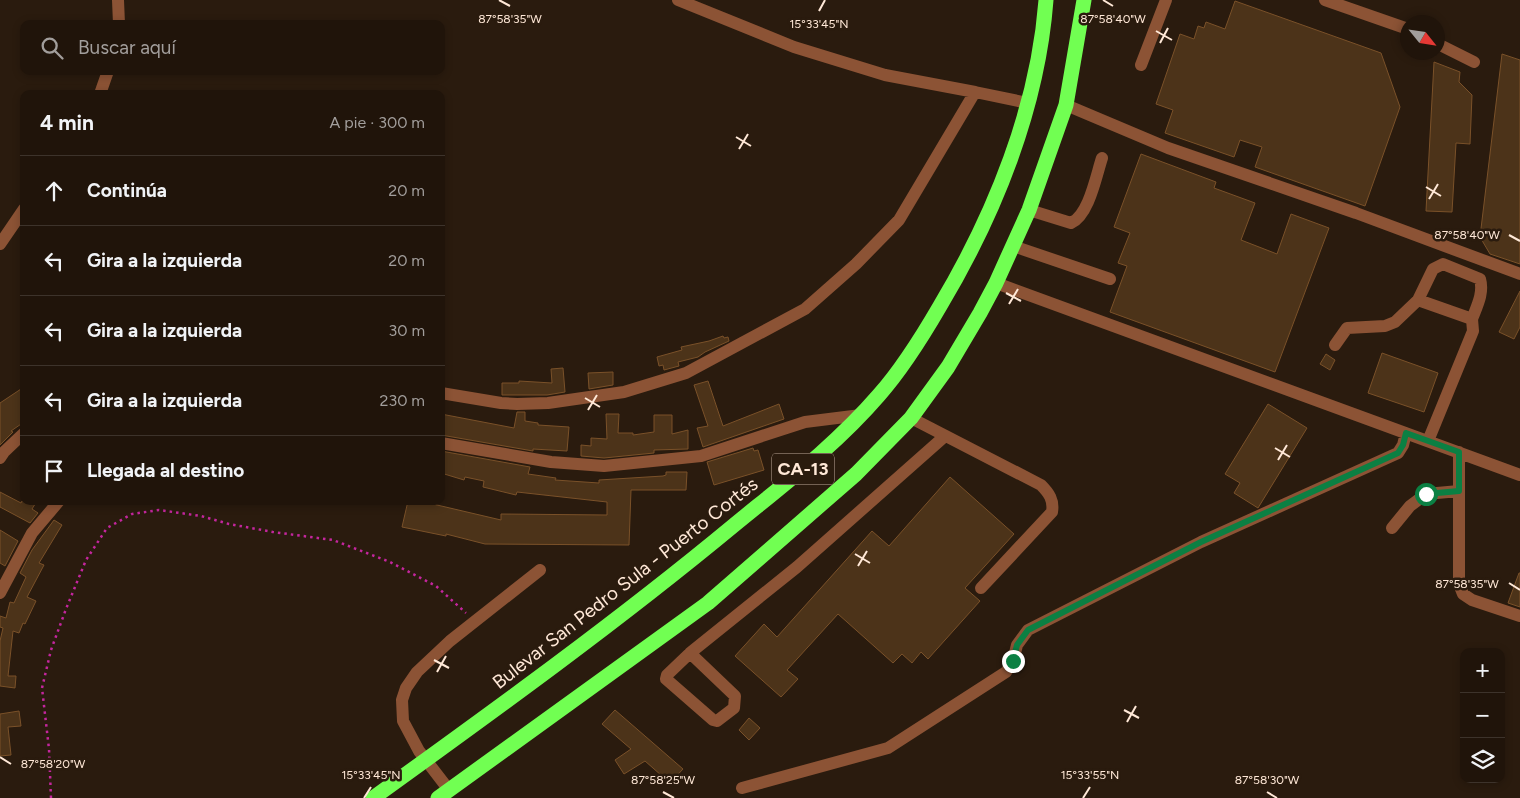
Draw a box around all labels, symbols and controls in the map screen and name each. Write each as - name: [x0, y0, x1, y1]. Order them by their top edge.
- text: 87°58'35"W: [478, 12, 542, 26]
- text: 87°58'40"W: [1080, 12, 1146, 26]
- north arrow: [1400, 15, 1445, 60]
- text: 15°33'45"N: [789, 17, 849, 31]
- search box: [20, 20, 445, 75]
- icon: search: [38, 34, 66, 62]
- text: Buscar aquí: [78, 36, 176, 59]
- text: 4 min: [40, 110, 94, 135]
- text: A pie · 300 m: [330, 113, 425, 132]
- icon: ahead: [40, 177, 68, 205]
- text: Continúa: [87, 179, 167, 202]
- text: 20 m: [388, 181, 425, 200]
- text: 87°58'40"W: [1434, 228, 1500, 242]
- icon: left: [40, 247, 68, 275]
- text: Gira a la izquierda: [87, 249, 242, 272]
- text: 20 m: [388, 251, 425, 270]
- icon: left: [40, 317, 68, 345]
- text: Gira a la izquierda: [87, 319, 242, 342]
- text: 30 m: [388, 321, 425, 340]
- icon: left: [40, 387, 68, 415]
- text: Gira a la izquierda: [87, 389, 242, 412]
- text: 230 m: [380, 391, 425, 410]
- road number: CA-13: [772, 454, 834, 484]
- icon: arrive: [40, 457, 68, 485]
- text: Llegada al destino: [87, 459, 244, 482]
- street label: Bulevar San Pedro Sula - Puerto Cortés: [488, 472, 762, 694]
- route start: [1415, 483, 1438, 506]
- text: 87°58'35"W: [1435, 577, 1499, 591]
- map controls: [1460, 648, 1505, 783]
- button: +: [1460, 648, 1505, 693]
- route end: [1002, 650, 1025, 673]
- button: −: [1460, 693, 1505, 738]
- button: layers: [1460, 738, 1505, 783]
- text: 87°58'20"W: [21, 757, 86, 771]
- text: 15°33'45"N: [341, 768, 401, 782]
- text: 15°33'55"N: [1061, 768, 1119, 782]
- text: 87°58'25"W: [631, 773, 695, 787]
- text: 87°58'30"W: [1235, 773, 1300, 787]

